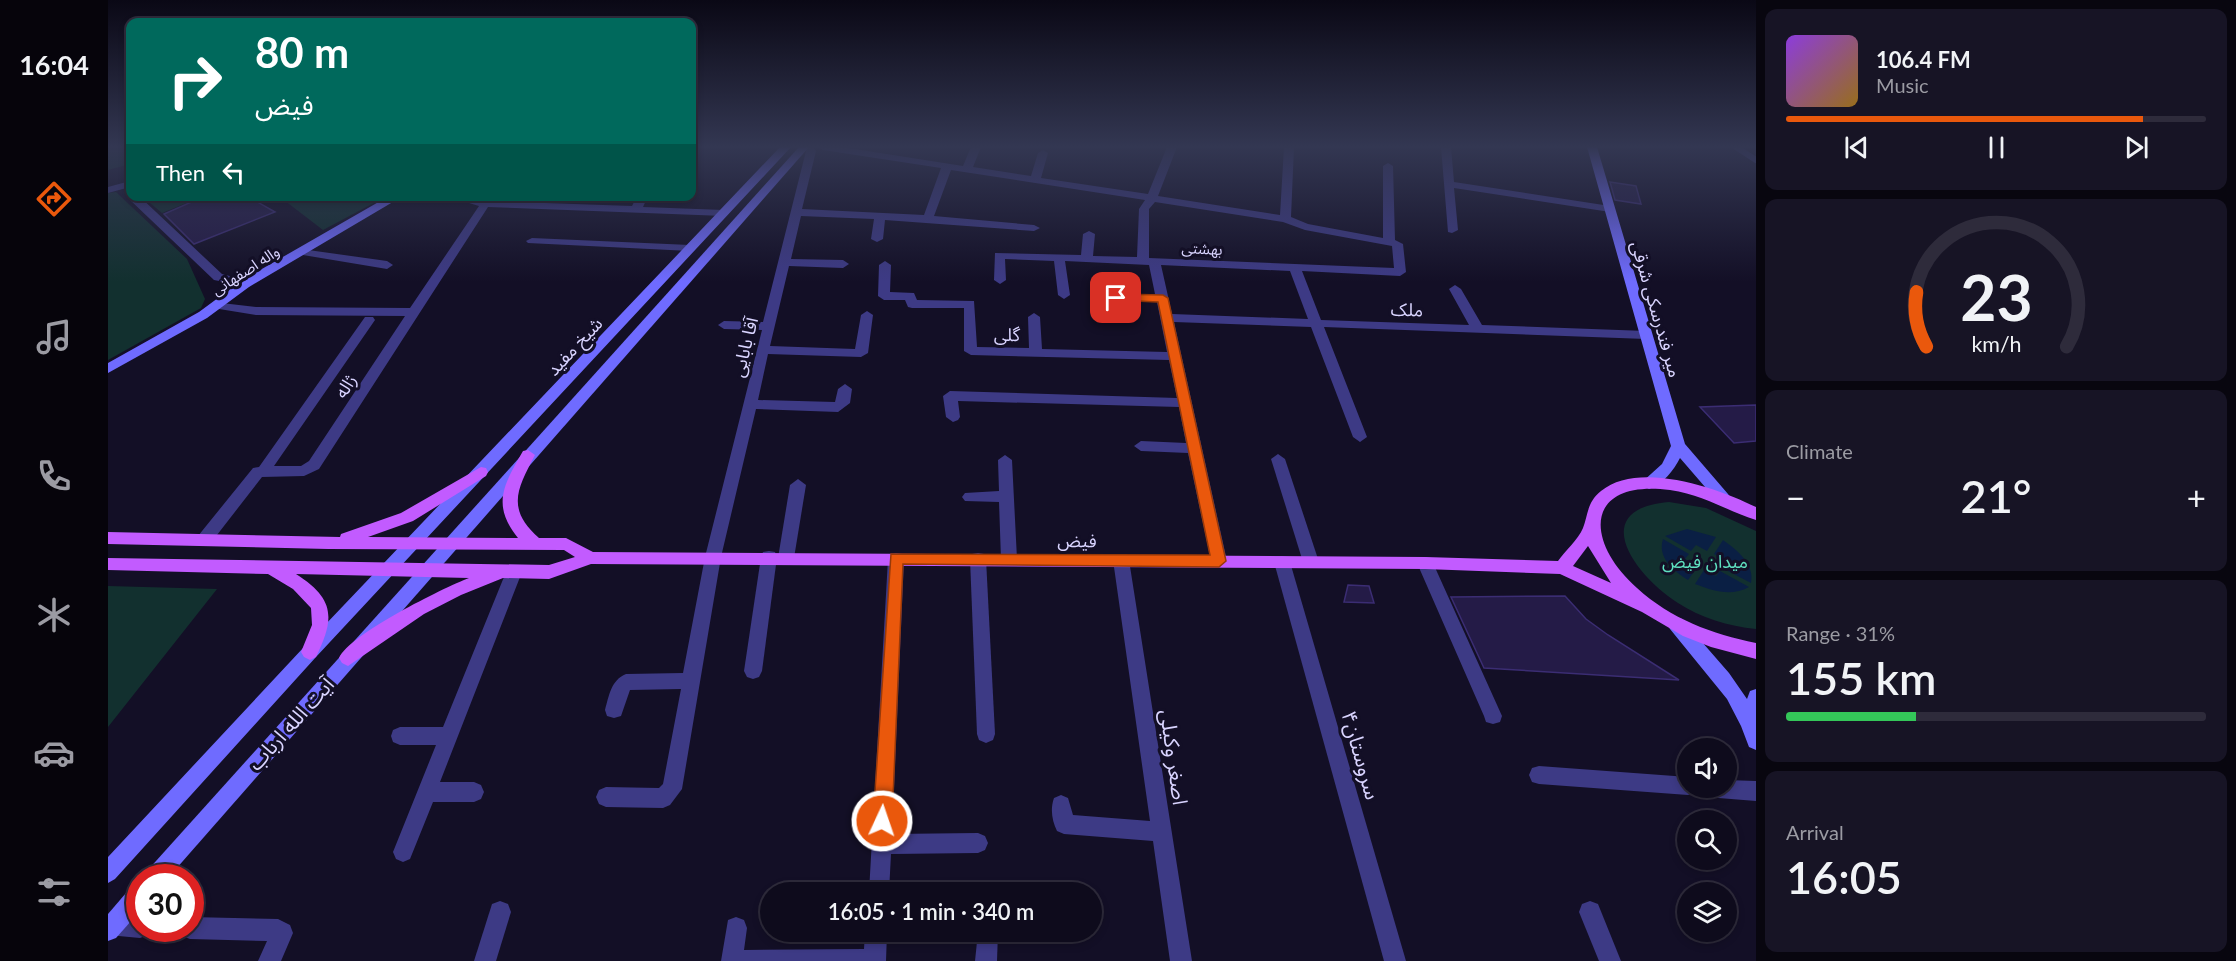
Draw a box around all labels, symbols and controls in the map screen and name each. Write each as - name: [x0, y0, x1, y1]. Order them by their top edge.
- text: 80 m: [255, 27, 349, 77]
- icon: right: [156, 42, 234, 120]
- text: 106.4 FM: [1876, 46, 1971, 73]
- text: 16:04: [19, 48, 89, 81]
- text: Music: [1876, 73, 1929, 97]
- text: فیض: [255, 88, 314, 121]
- icon: previous: [1840, 131, 1873, 164]
- icon: pause: [1980, 131, 2013, 164]
- icon: next: [2120, 131, 2153, 164]
- icon: left: [217, 156, 250, 189]
- text: Then: [156, 159, 205, 186]
- icon: directions: [33, 178, 75, 220]
- street label: بهشتی: [1181, 238, 1223, 259]
- street label: میر فندرسکی شرقی: [1626, 238, 1687, 380]
- street label: واله اصفهانی: [208, 242, 283, 299]
- text: 23: [1960, 259, 2032, 334]
- pin: [1090, 272, 1141, 323]
- icon: arrive: [1099, 281, 1132, 314]
- street label: ملک: [1390, 297, 1424, 321]
- street label: شیخ مفید: [541, 312, 609, 382]
- street label: آقا بابایی: [726, 314, 763, 379]
- icon: music: [33, 316, 75, 358]
- street label: گلی: [994, 323, 1021, 346]
- text: km/h: [1971, 332, 2021, 358]
- street label: ژاله: [329, 370, 362, 403]
- text: Climate: [1786, 439, 1853, 463]
- icon: phone: [33, 455, 75, 497]
- text: 21°: [1961, 469, 2031, 523]
- text: −: [1786, 477, 1805, 517]
- text: +: [2187, 477, 2206, 517]
- street label: فیض: [1057, 529, 1097, 552]
- park label: میدان فیض: [1662, 550, 1748, 573]
- icon: climate: [33, 594, 75, 636]
- text: Range · 31%: [1786, 621, 1895, 645]
- text: 155 km: [1786, 651, 1936, 705]
- street label: آیت الله ارباب: [242, 671, 340, 775]
- street label: اصغر وکیلی: [1155, 708, 1194, 807]
- street label: سروستان۴: [1336, 708, 1387, 802]
- icon: car: [33, 732, 75, 774]
- map controls: [1677, 738, 1737, 942]
- button: sound: [1677, 738, 1737, 798]
- position arrow: [850, 789, 914, 853]
- button: search: [1677, 810, 1737, 870]
- text: Arrival: [1786, 820, 1844, 844]
- text: 16:05: [1786, 850, 1902, 904]
- speed limit sign: 30: [126, 864, 204, 942]
- icon: filters: [33, 871, 75, 913]
- button: layers: [1677, 882, 1737, 942]
- text: 16:05 · 1 min · 340 m: [828, 898, 1034, 925]

